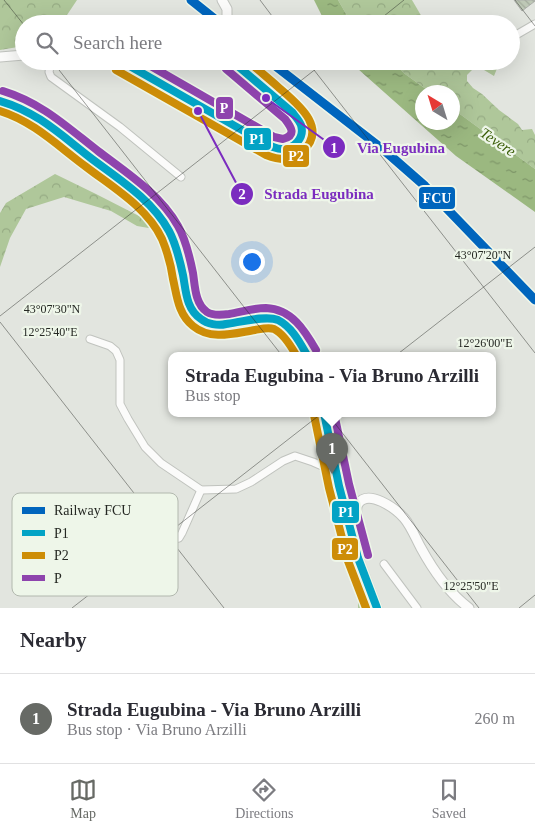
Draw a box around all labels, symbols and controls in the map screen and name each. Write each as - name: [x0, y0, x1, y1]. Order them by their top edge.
- search box: [15, 15, 520, 70]
- icon: search: [33, 29, 61, 57]
- text: Search here: [73, 32, 162, 53]
- north arrow: [415, 85, 460, 130]
- line badge: P: [215, 96, 234, 120]
- text: P: [220, 101, 229, 116]
- water label: Tevere: [477, 124, 519, 160]
- line badge: P1: [243, 127, 272, 151]
- text: P1: [249, 132, 265, 147]
- callout: Via Eugubina: [322, 132, 455, 162]
- text: 1: [330, 140, 338, 156]
- text: Via Eugubina: [357, 140, 446, 156]
- line badge: P2: [282, 144, 310, 168]
- text: P2: [288, 149, 304, 164]
- callout: Strada Eugubina: [229, 179, 384, 209]
- text: 2: [238, 186, 246, 202]
- text: Strada Eugubina: [264, 186, 374, 202]
- line badge: FCU: [418, 186, 456, 210]
- text: FCU: [423, 191, 451, 206]
- text: 43°07'20"N: [455, 248, 512, 262]
- your location: [239, 249, 265, 275]
- text: 43°07'30"N: [24, 302, 81, 316]
- text: 12°25'40"E: [22, 325, 78, 339]
- text: 12°26'00"E: [457, 336, 513, 350]
- popup: [168, 352, 496, 417]
- text: Strada Eugubina - Via Bruno Arzilli: [185, 365, 479, 386]
- text: Bus stop: [185, 387, 241, 404]
- pin: 1: [316, 433, 348, 474]
- legend: [12, 493, 178, 596]
- line badge: P1: [331, 500, 360, 524]
- text: Railway FCU: [54, 503, 131, 518]
- text: P1: [338, 505, 354, 520]
- text: P1: [54, 526, 69, 541]
- line badge: P2: [331, 537, 359, 561]
- text: P2: [337, 542, 353, 557]
- text: P2: [54, 548, 69, 563]
- text: P: [54, 571, 62, 586]
- text: 12°25'50"E: [443, 579, 499, 593]
- text: Nearby: [20, 628, 87, 652]
- text: Strada Eugubina - Via Bruno Arzilli: [67, 699, 361, 720]
- text: 1: [32, 710, 40, 727]
- text: 260 m: [475, 710, 515, 727]
- text: Bus stop · Via Bruno Arzilli: [67, 721, 247, 738]
- tab: Map: [69, 776, 97, 822]
- tab: Directions: [235, 776, 294, 822]
- tab: Saved: [432, 776, 466, 822]

